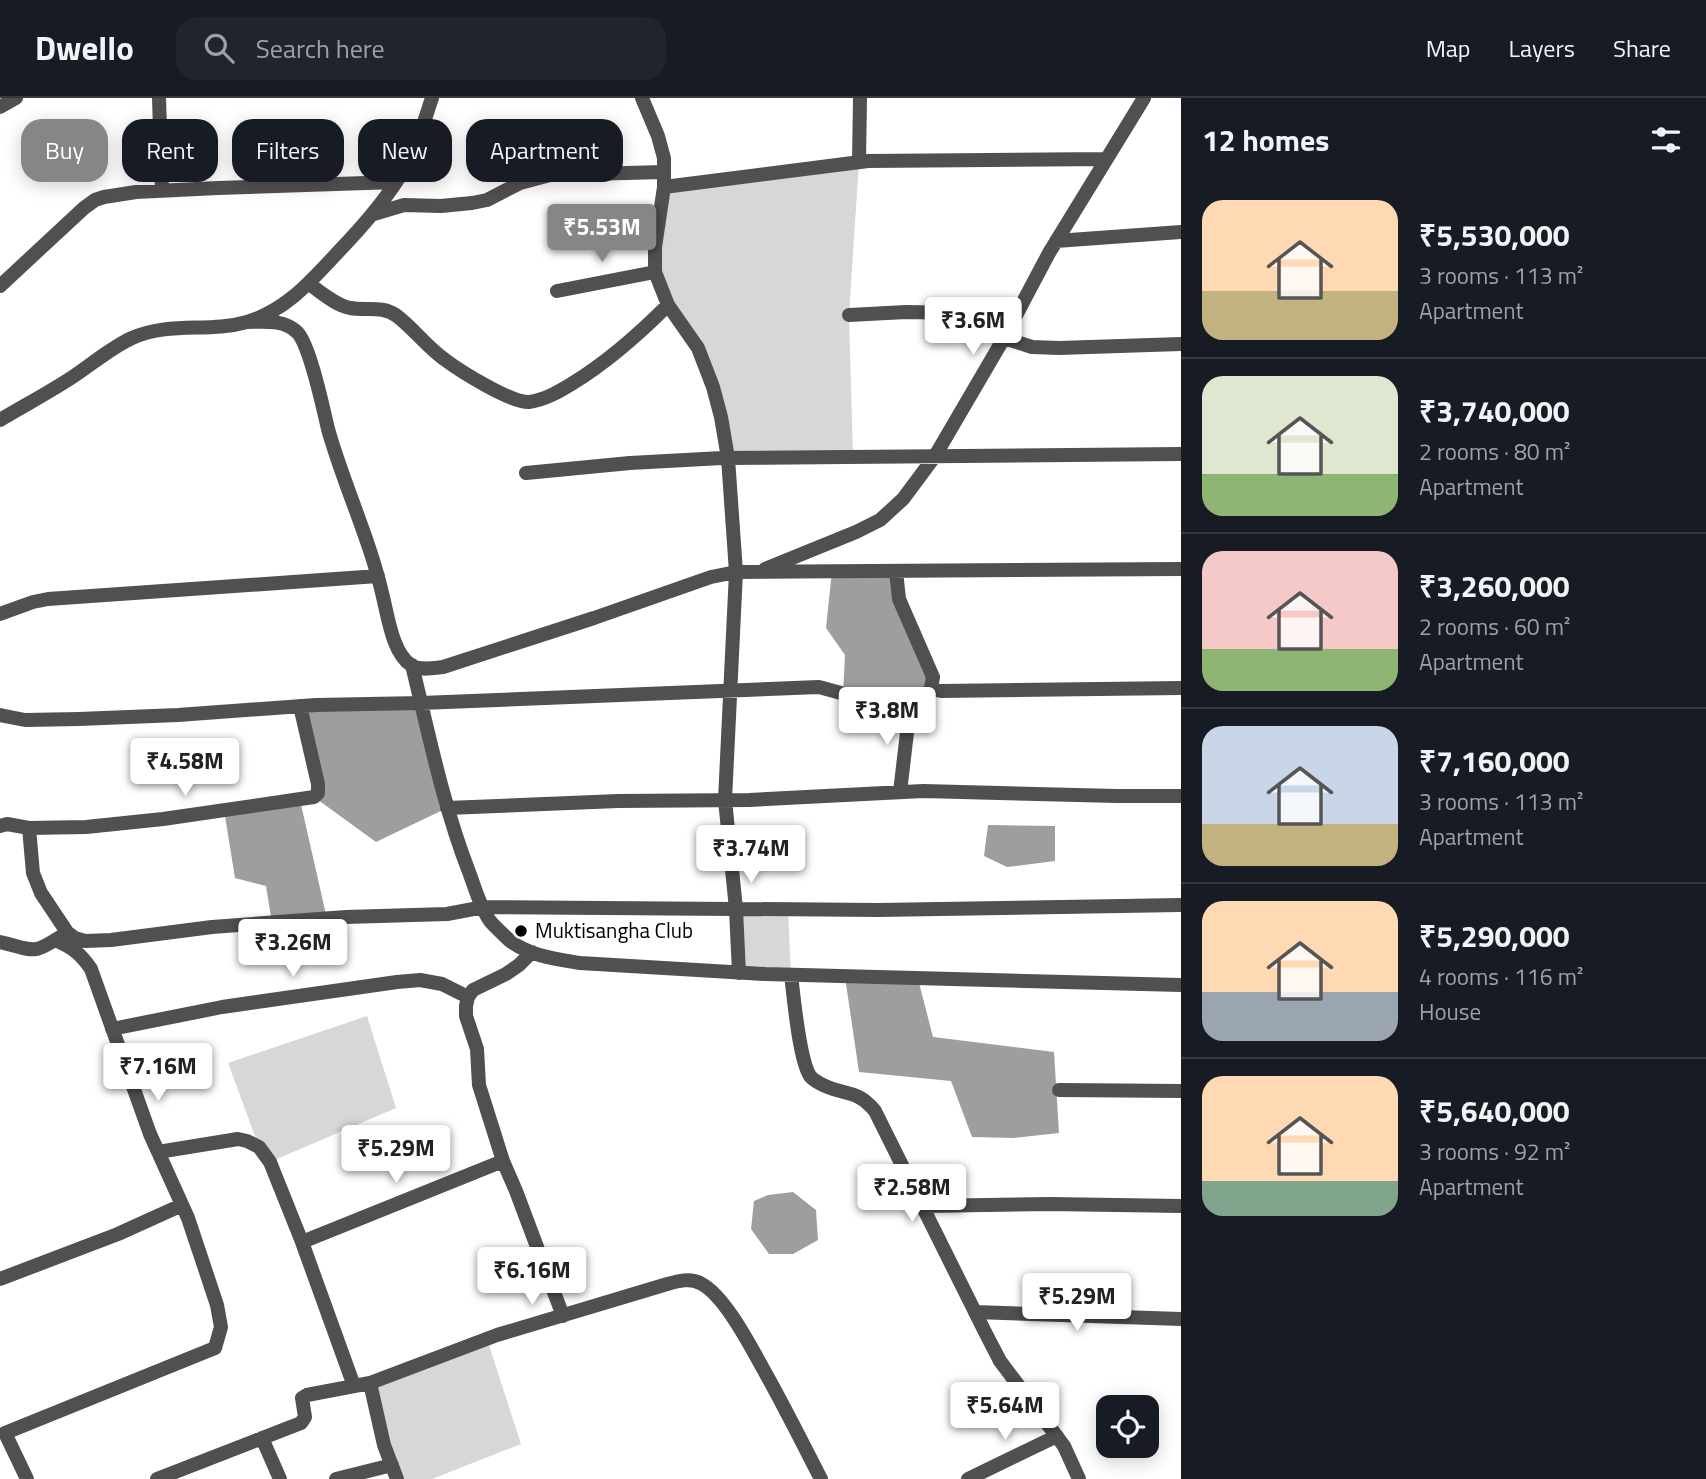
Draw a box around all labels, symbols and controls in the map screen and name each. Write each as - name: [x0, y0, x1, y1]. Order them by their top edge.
- search box: [176, 17, 666, 80]
- text: Dwello: [35, 23, 134, 73]
- icon: search: [200, 29, 238, 67]
- text: Search here: [256, 29, 385, 68]
- text: Map: [1426, 30, 1471, 66]
- text: Layers: [1509, 30, 1575, 66]
- text: Share: [1613, 30, 1671, 66]
- text: 12 homes: [1202, 117, 1329, 163]
- chip: Buy: [21, 119, 108, 182]
- chip: Rent: [122, 119, 218, 182]
- chip: Filters: [232, 119, 344, 182]
- chip: New: [358, 119, 452, 182]
- chip: Apartment: [466, 119, 623, 182]
- icon: filters: [1647, 121, 1685, 159]
- pin: ₹5.53M: [545, 204, 659, 264]
- text: ₹5.53M: [563, 209, 641, 244]
- text: ₹5,530,000: [1419, 212, 1570, 258]
- icon: home: [1258, 228, 1342, 312]
- text: 3 rooms · 113 m²: [1419, 258, 1583, 293]
- text: Apartment: [1419, 293, 1524, 328]
- pin: ₹3.6M: [924, 298, 1022, 357]
- text: ₹3.6M: [941, 302, 1005, 337]
- text: ₹3,740,000: [1419, 388, 1570, 434]
- icon: home: [1258, 404, 1342, 488]
- text: 2 rooms · 80 m²: [1419, 434, 1570, 469]
- text: Apartment: [1419, 469, 1524, 504]
- text: ₹3,260,000: [1419, 563, 1570, 609]
- icon: home: [1258, 579, 1342, 663]
- text: 2 rooms · 60 m²: [1419, 609, 1570, 644]
- text: Apartment: [1419, 644, 1524, 679]
- pin: ₹3.8M: [838, 688, 936, 747]
- text: ₹3.8M: [855, 692, 919, 727]
- pin: ₹4.58M: [128, 738, 242, 798]
- text: ₹7,160,000: [1419, 738, 1570, 784]
- text: ₹4.58M: [146, 743, 224, 778]
- icon: home: [1258, 754, 1342, 838]
- text: 3 rooms · 113 m²: [1419, 784, 1583, 819]
- text: Apartment: [1419, 819, 1524, 854]
- pin: ₹3.74M: [694, 826, 808, 885]
- text: ₹3.74M: [712, 830, 790, 865]
- text: ₹5,290,000: [1419, 913, 1570, 959]
- place label: Muktisangha Club: [535, 914, 693, 946]
- pin: ₹3.26M: [236, 920, 350, 979]
- marker: Muktisangha Club: [513, 923, 529, 939]
- text: ₹3.26M: [254, 924, 332, 959]
- icon: home: [1258, 929, 1342, 1013]
- text: 4 rooms · 116 m²: [1419, 959, 1583, 994]
- text: House: [1419, 994, 1481, 1029]
- pin: ₹7.16M: [101, 1044, 215, 1103]
- text: ₹7.16M: [119, 1048, 197, 1083]
- text: ₹5,640,000: [1419, 1088, 1570, 1134]
- icon: home: [1258, 1104, 1342, 1188]
- pin: ₹5.29M: [339, 1126, 453, 1185]
- text: ₹5.29M: [357, 1130, 435, 1165]
- text: 3 rooms · 92 m²: [1419, 1134, 1570, 1169]
- pin: ₹2.58M: [855, 1164, 969, 1224]
- text: ₹2.58M: [873, 1169, 951, 1204]
- text: Apartment: [1419, 1169, 1524, 1204]
- pin: ₹6.16M: [475, 1248, 589, 1307]
- text: ₹6.16M: [493, 1252, 571, 1287]
- pin: ₹5.29M: [1020, 1274, 1134, 1333]
- text: ₹5.29M: [1038, 1278, 1116, 1313]
- pin: ₹5.64M: [948, 1382, 1062, 1442]
- text: ₹5.64M: [966, 1387, 1044, 1422]
- map controls: [1096, 1395, 1159, 1458]
- button: locate: [1096, 1395, 1159, 1458]

